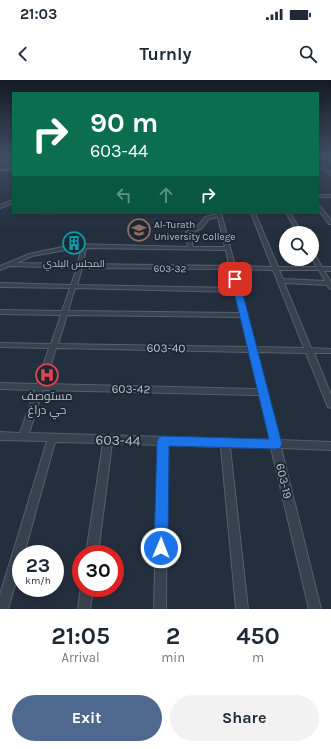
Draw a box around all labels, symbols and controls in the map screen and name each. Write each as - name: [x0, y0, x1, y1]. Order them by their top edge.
- text: 21:03: [20, 5, 57, 23]
- icon: back: [12, 43, 34, 65]
- text: Turnly: [139, 43, 192, 65]
- icon: search: [297, 43, 319, 65]
- text: 90 m: [90, 106, 158, 139]
- icon: right: [24, 108, 76, 160]
- text: 603-44: [90, 140, 148, 162]
- icon: left: [113, 184, 135, 206]
- icon: ahead: [155, 184, 177, 206]
- icon: right: [197, 184, 219, 206]
- school or university icon: Al-Turath University College: [126, 217, 152, 243]
- place label: Al-Turath University College: [154, 219, 235, 243]
- map controls: [279, 226, 319, 266]
- button: search: [279, 226, 319, 266]
- building icon: المجلس البلدي: [61, 230, 87, 256]
- place label: المجلس البلدي: [43, 258, 105, 271]
- pin: [218, 262, 252, 296]
- street label: 603-32: [154, 263, 187, 275]
- icon: arrive: [224, 268, 246, 290]
- street label: 603-40: [146, 341, 186, 355]
- hospital icon: مستوصف حي دراغ: [34, 362, 60, 388]
- street label: 603-42: [111, 382, 151, 396]
- place label: مستوصف حي دراغ: [22, 389, 73, 420]
- street label: 603-44: [95, 431, 141, 450]
- street label: 603-19: [273, 462, 295, 500]
- position arrow: [140, 527, 182, 569]
- speed limit sign: 30: [72, 545, 124, 597]
- text: 23: [26, 554, 50, 577]
- text: km/h: [25, 575, 51, 587]
- text: 21:05: [51, 622, 110, 650]
- text: 2: [166, 622, 180, 650]
- text: 450: [236, 622, 280, 650]
- text: Arrival: [62, 650, 100, 665]
- text: min: [161, 650, 185, 665]
- text: m: [252, 650, 264, 665]
- button: Exit: [12, 695, 162, 741]
- button: Share: [170, 695, 319, 741]

